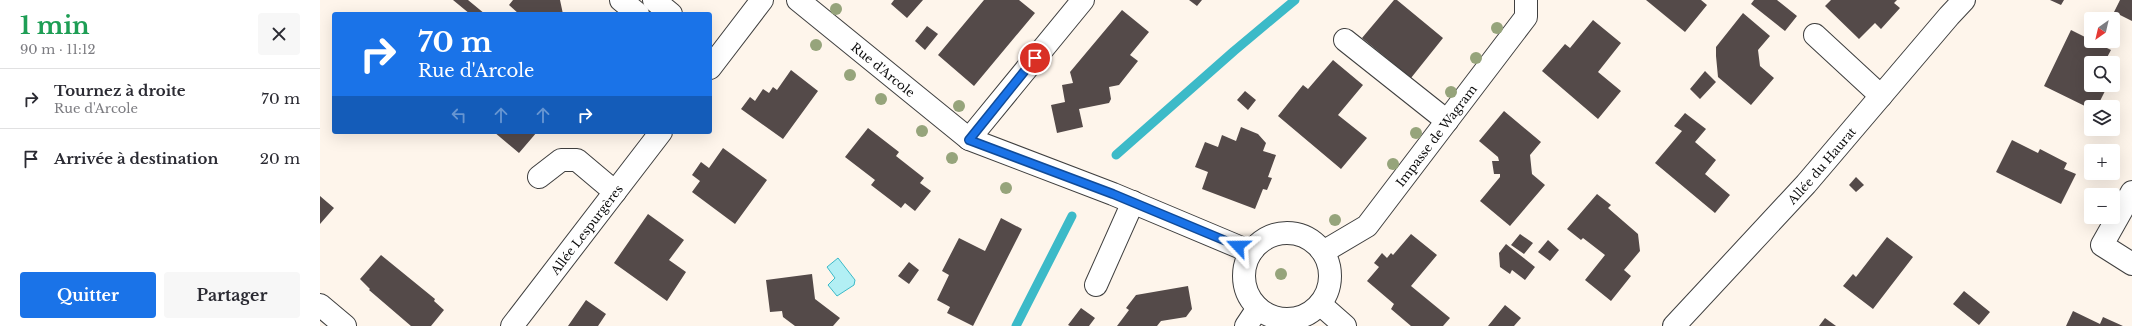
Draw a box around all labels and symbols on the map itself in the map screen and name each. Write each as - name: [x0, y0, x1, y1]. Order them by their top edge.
- north arrow: [2084, 12, 2120, 48]
- street label: Rue d'Arcole: [848, 39, 918, 100]
- pin: [1018, 41, 1052, 75]
- street label: Impasse de Wagram: [1392, 81, 1480, 189]
- street label: Allée du Haurat: [1783, 124, 1859, 208]
- street label: Allée Lespurgères: [546, 181, 626, 278]
- position arrow: [1217, 225, 1259, 267]

